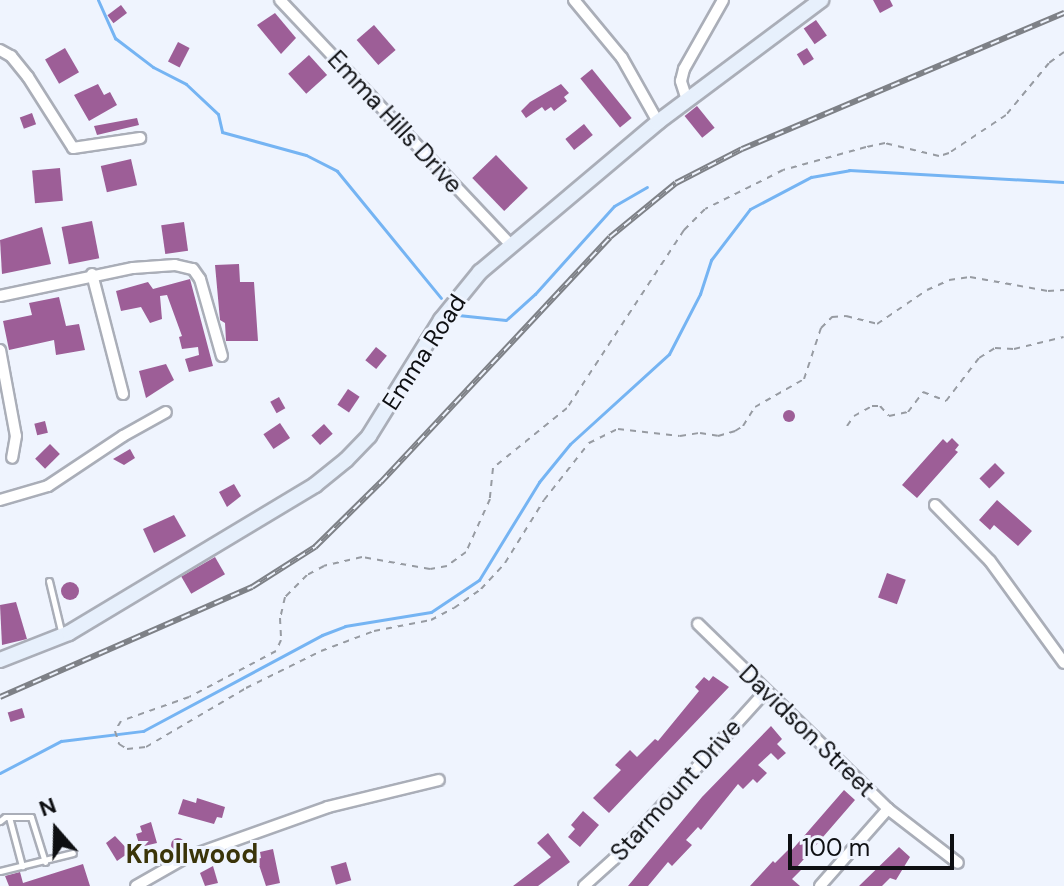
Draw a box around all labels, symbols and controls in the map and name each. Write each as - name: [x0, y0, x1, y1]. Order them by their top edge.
- street label: Emma Hills Drive: [322, 45, 468, 199]
- street label: Emma Road: [376, 289, 472, 415]
- street label: Davidson Street: [733, 659, 881, 803]
- street label: Starmount Drive: [605, 713, 747, 867]
- north arrow: [16, 790, 96, 870]
- text: N: [35, 791, 60, 823]
- scale bar: [792, 818, 958, 868]
- text: 100 m: [802, 832, 870, 863]
- district label: Knollwood: [126, 839, 258, 871]

